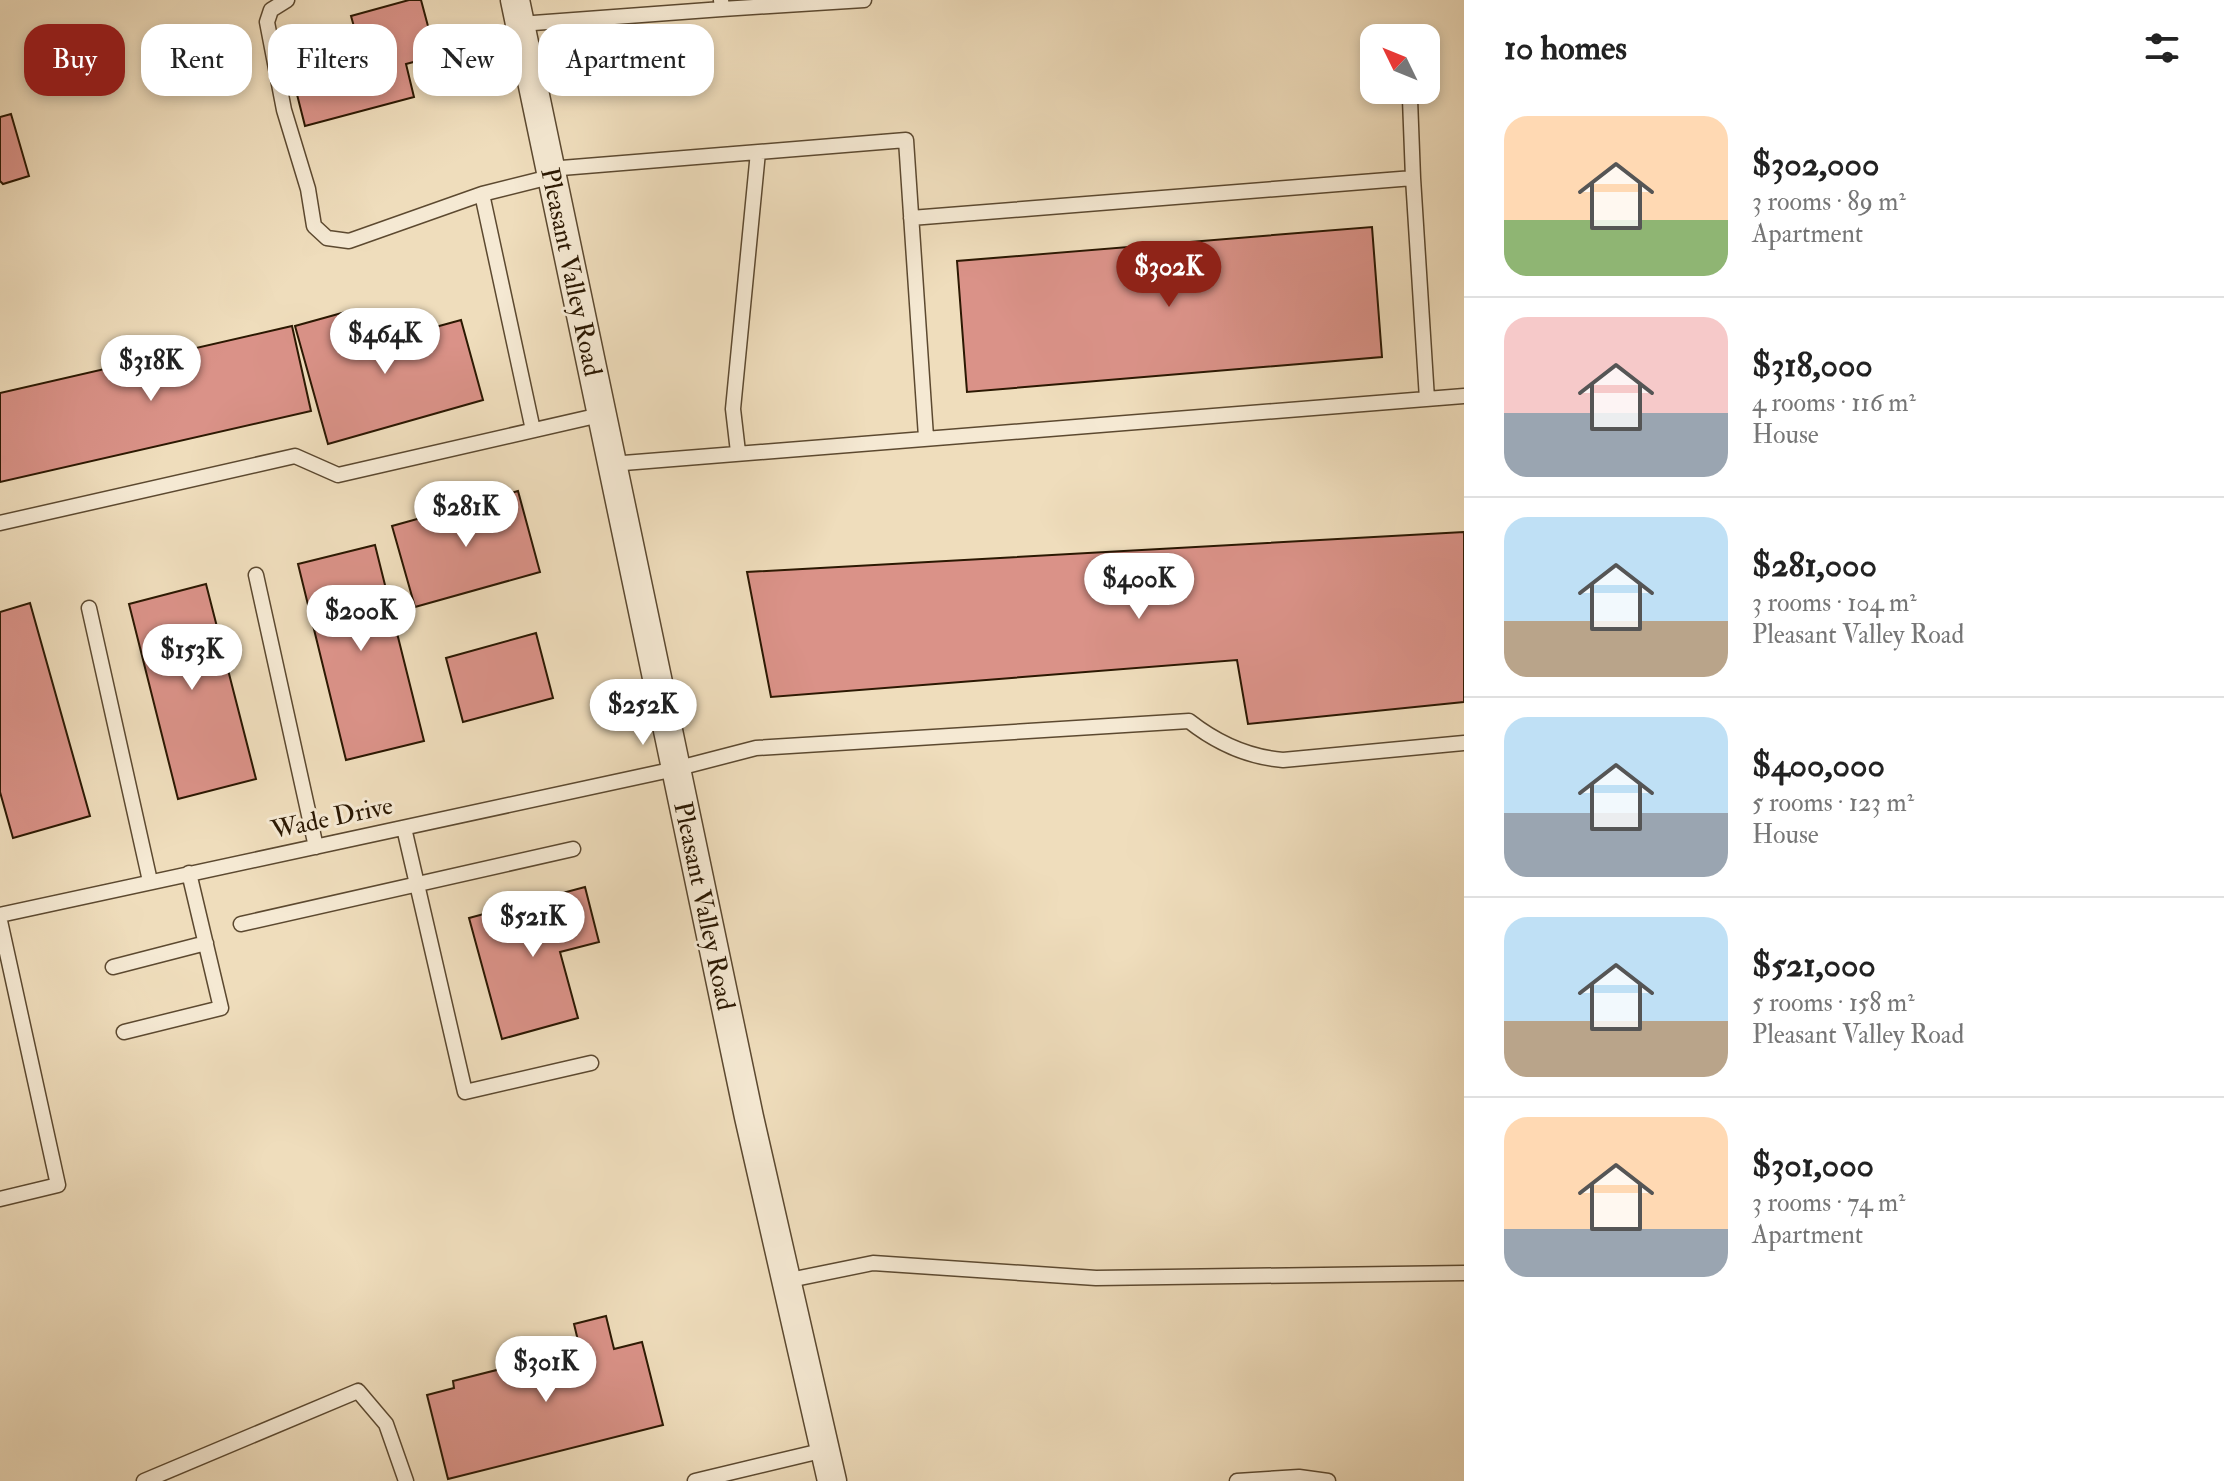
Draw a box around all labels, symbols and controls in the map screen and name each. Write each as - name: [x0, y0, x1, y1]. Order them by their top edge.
- chip: Buy: [24, 24, 125, 96]
- chip: Rent: [141, 24, 252, 96]
- chip: Filters: [268, 24, 397, 96]
- chip: New: [413, 24, 522, 96]
- chip: Apartment: [538, 24, 714, 96]
- north arrow: [1360, 24, 1440, 104]
- map controls: [1360, 24, 1440, 104]
- icon: filters: [2140, 26, 2184, 70]
- text: 10 homes: [1504, 27, 1627, 70]
- text: $302,000: [1752, 143, 1879, 186]
- icon: home: [1568, 148, 1664, 244]
- street label: Pleasant Valley Road: [533, 165, 609, 379]
- text: 3 rooms · 89 m²: [1752, 186, 1906, 218]
- text: Apartment: [1752, 218, 1863, 250]
- pin: $302K: [1113, 241, 1225, 309]
- text: $302K: [1134, 251, 1204, 283]
- pin: $464K: [329, 308, 441, 376]
- text: $464K: [348, 318, 422, 350]
- pin: $318K: [95, 335, 207, 403]
- text: $318,000: [1752, 344, 1873, 387]
- text: $318K: [119, 345, 183, 377]
- icon: home: [1568, 349, 1664, 445]
- text: 4 rooms · 116 m²: [1752, 387, 1916, 419]
- text: House: [1752, 419, 1819, 451]
- pin: $281K: [410, 481, 522, 549]
- text: $281K: [432, 491, 500, 523]
- text: $281,000: [1752, 544, 1877, 587]
- icon: home: [1568, 549, 1664, 645]
- pin: $400K: [1083, 553, 1195, 621]
- text: $400K: [1102, 563, 1176, 595]
- pin: $200K: [305, 585, 417, 653]
- text: 3 rooms · 104 m²: [1752, 587, 1917, 619]
- text: $200K: [325, 595, 397, 627]
- text: Pleasant Valley Road: [1752, 619, 1964, 651]
- pin: $153K: [136, 624, 248, 692]
- text: $153K: [160, 634, 224, 666]
- pin: $252K: [587, 679, 699, 747]
- text: $252K: [608, 689, 678, 721]
- text: $400,000: [1752, 744, 1885, 787]
- icon: home: [1568, 749, 1664, 845]
- text: 5 rooms · 123 m²: [1752, 787, 1914, 819]
- street label: Wade Drive: [267, 789, 396, 847]
- street label: Pleasant Valley Road: [666, 799, 742, 1013]
- text: House: [1752, 819, 1819, 851]
- pin: $521K: [477, 891, 589, 959]
- text: $521K: [500, 901, 566, 933]
- text: $521,000: [1752, 944, 1876, 987]
- icon: home: [1568, 949, 1664, 1045]
- text: 5 rooms · 158 m²: [1752, 987, 1914, 1019]
- text: Pleasant Valley Road: [1752, 1019, 1964, 1051]
- text: $301,000: [1752, 1144, 1874, 1187]
- icon: home: [1568, 1149, 1664, 1245]
- text: 3 rooms · 74 m²: [1752, 1187, 1905, 1219]
- text: Apartment: [1752, 1219, 1863, 1251]
- pin: $301K: [490, 1336, 602, 1404]
- text: $301K: [513, 1346, 579, 1378]

